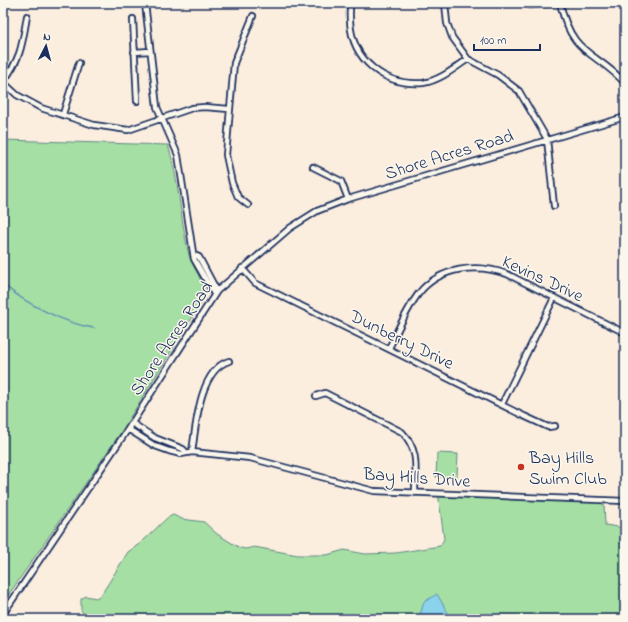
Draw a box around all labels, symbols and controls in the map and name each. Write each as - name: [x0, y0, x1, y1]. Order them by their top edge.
- north arrow: [26, 26, 66, 66]
- scale bar: [474, 26, 540, 52]
- text: N: [42, 29, 51, 45]
- text: 100 m: [480, 32, 507, 50]
- street label: Shore Acres Road: [382, 124, 517, 188]
- street label: Kevins Drive: [497, 250, 588, 310]
- street label: Shore Acres Road: [125, 277, 221, 402]
- street label: Dunberry Drive: [344, 304, 459, 378]
- place label: Bay Hills Swim Club: [528, 446, 607, 493]
- street label: Bay Hills Drive: [361, 462, 472, 496]
- marker: Bay Hills Swim Club: [516, 462, 526, 472]

